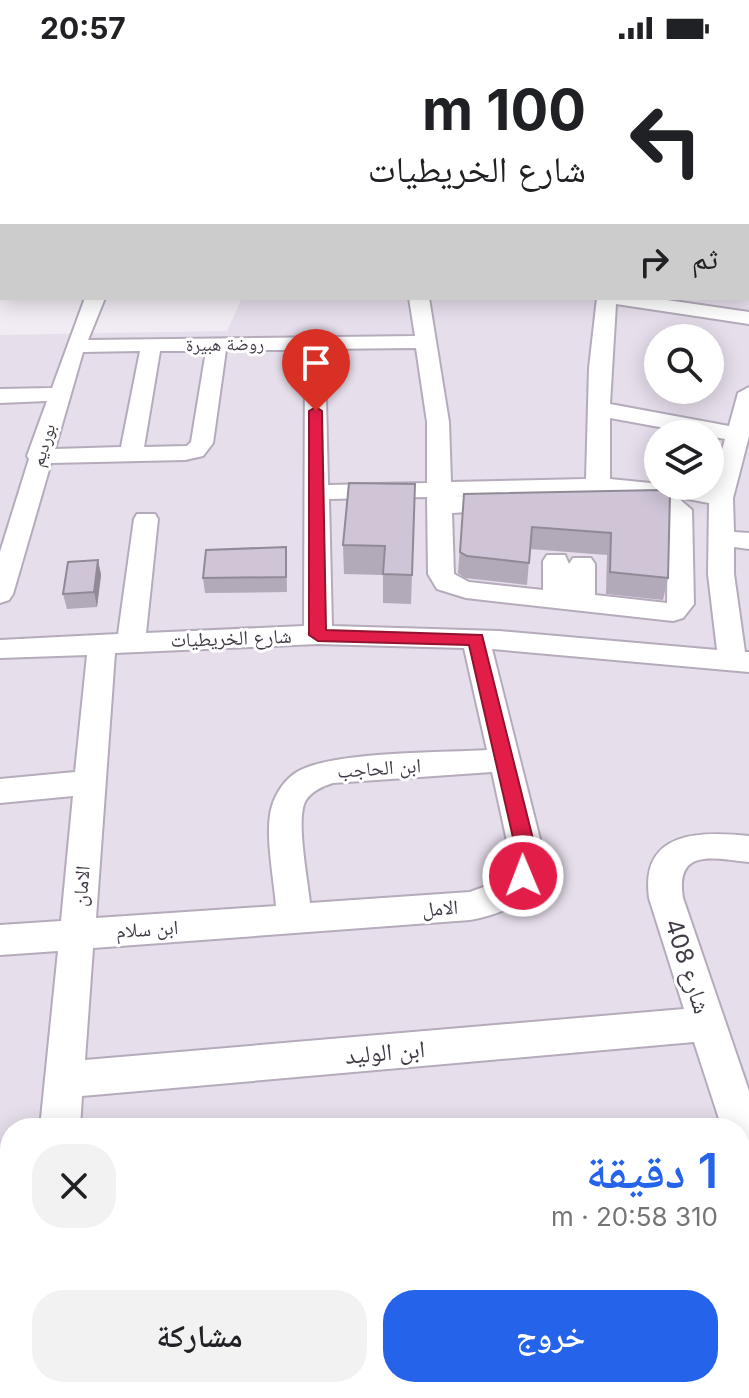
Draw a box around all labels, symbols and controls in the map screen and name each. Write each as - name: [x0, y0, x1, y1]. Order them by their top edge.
- text: 20:57: [40, 10, 126, 46]
- text: 100 m: [422, 76, 586, 144]
- icon: left: [614, 88, 718, 192]
- text: شارع الخريطيات: [368, 147, 586, 191]
- icon: right: [632, 240, 676, 284]
- text: ثم: [692, 240, 718, 276]
- map controls: [644, 324, 724, 500]
- button: search: [644, 324, 724, 404]
- pin: [282, 329, 350, 411]
- street label: روضة هبيرة: [186, 333, 264, 356]
- icon: arrive: [294, 341, 338, 385]
- button: layers: [644, 420, 724, 500]
- street label: بورديم: [27, 421, 61, 469]
- street label: شارع الخريطيات: [170, 624, 292, 653]
- street label: ابن الحاجب: [336, 753, 422, 783]
- position arrow: [481, 834, 565, 918]
- street label: الامان: [67, 865, 95, 907]
- street label: الامل: [421, 895, 459, 921]
- street label: ابن سلام: [115, 915, 179, 945]
- street label: شارع 408: [658, 915, 717, 1017]
- street label: ابن الوليد: [344, 1034, 426, 1070]
- text: 1 دقيقة: [586, 1141, 718, 1200]
- button: close: [32, 1144, 116, 1228]
- text: 310 m · 20:58: [551, 1201, 718, 1232]
- button: مشاركة: [32, 1290, 367, 1382]
- button: خروج: [383, 1290, 718, 1382]

